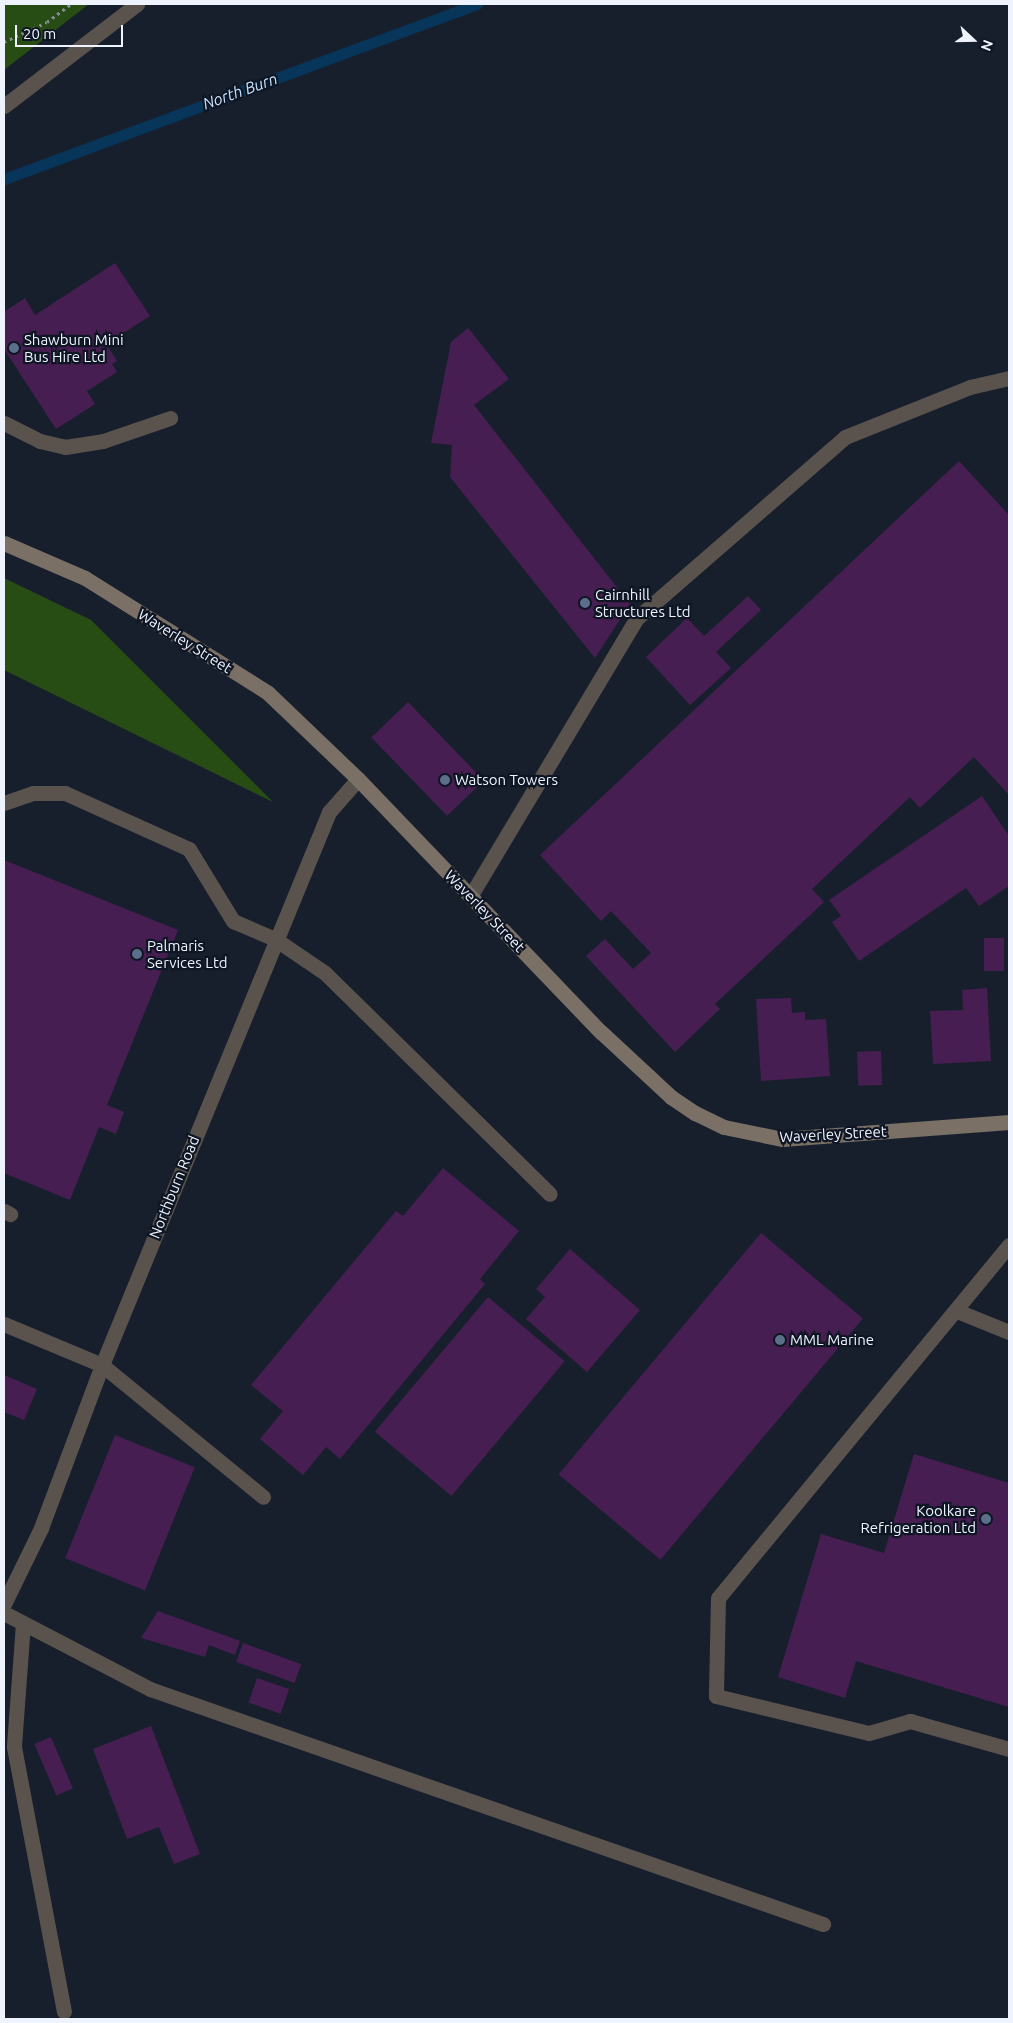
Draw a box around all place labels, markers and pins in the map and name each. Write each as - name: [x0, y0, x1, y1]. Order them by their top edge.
- place label: Shawburn Mini Bus Hire Ltd: [24, 330, 124, 365]
- marker: Shawburn Mini Bus Hire Ltd: [8, 342, 20, 354]
- place label: Cairnhill Structures Ltd: [595, 585, 691, 620]
- marker: Cairnhill Structures Ltd: [579, 597, 591, 609]
- place label: Watson Towers: [455, 771, 558, 789]
- marker: Watson Towers: [439, 774, 451, 786]
- place label: Palmaris Services Ltd: [147, 936, 228, 971]
- marker: Palmaris Services Ltd: [131, 948, 143, 960]
- place label: MML Marine: [790, 1331, 874, 1349]
- marker: MML Marine: [774, 1334, 786, 1346]
- place label: Koolkare Refrigeration Ltd: [860, 1501, 976, 1536]
- marker: Koolkare Refrigeration Ltd: [980, 1513, 992, 1525]

